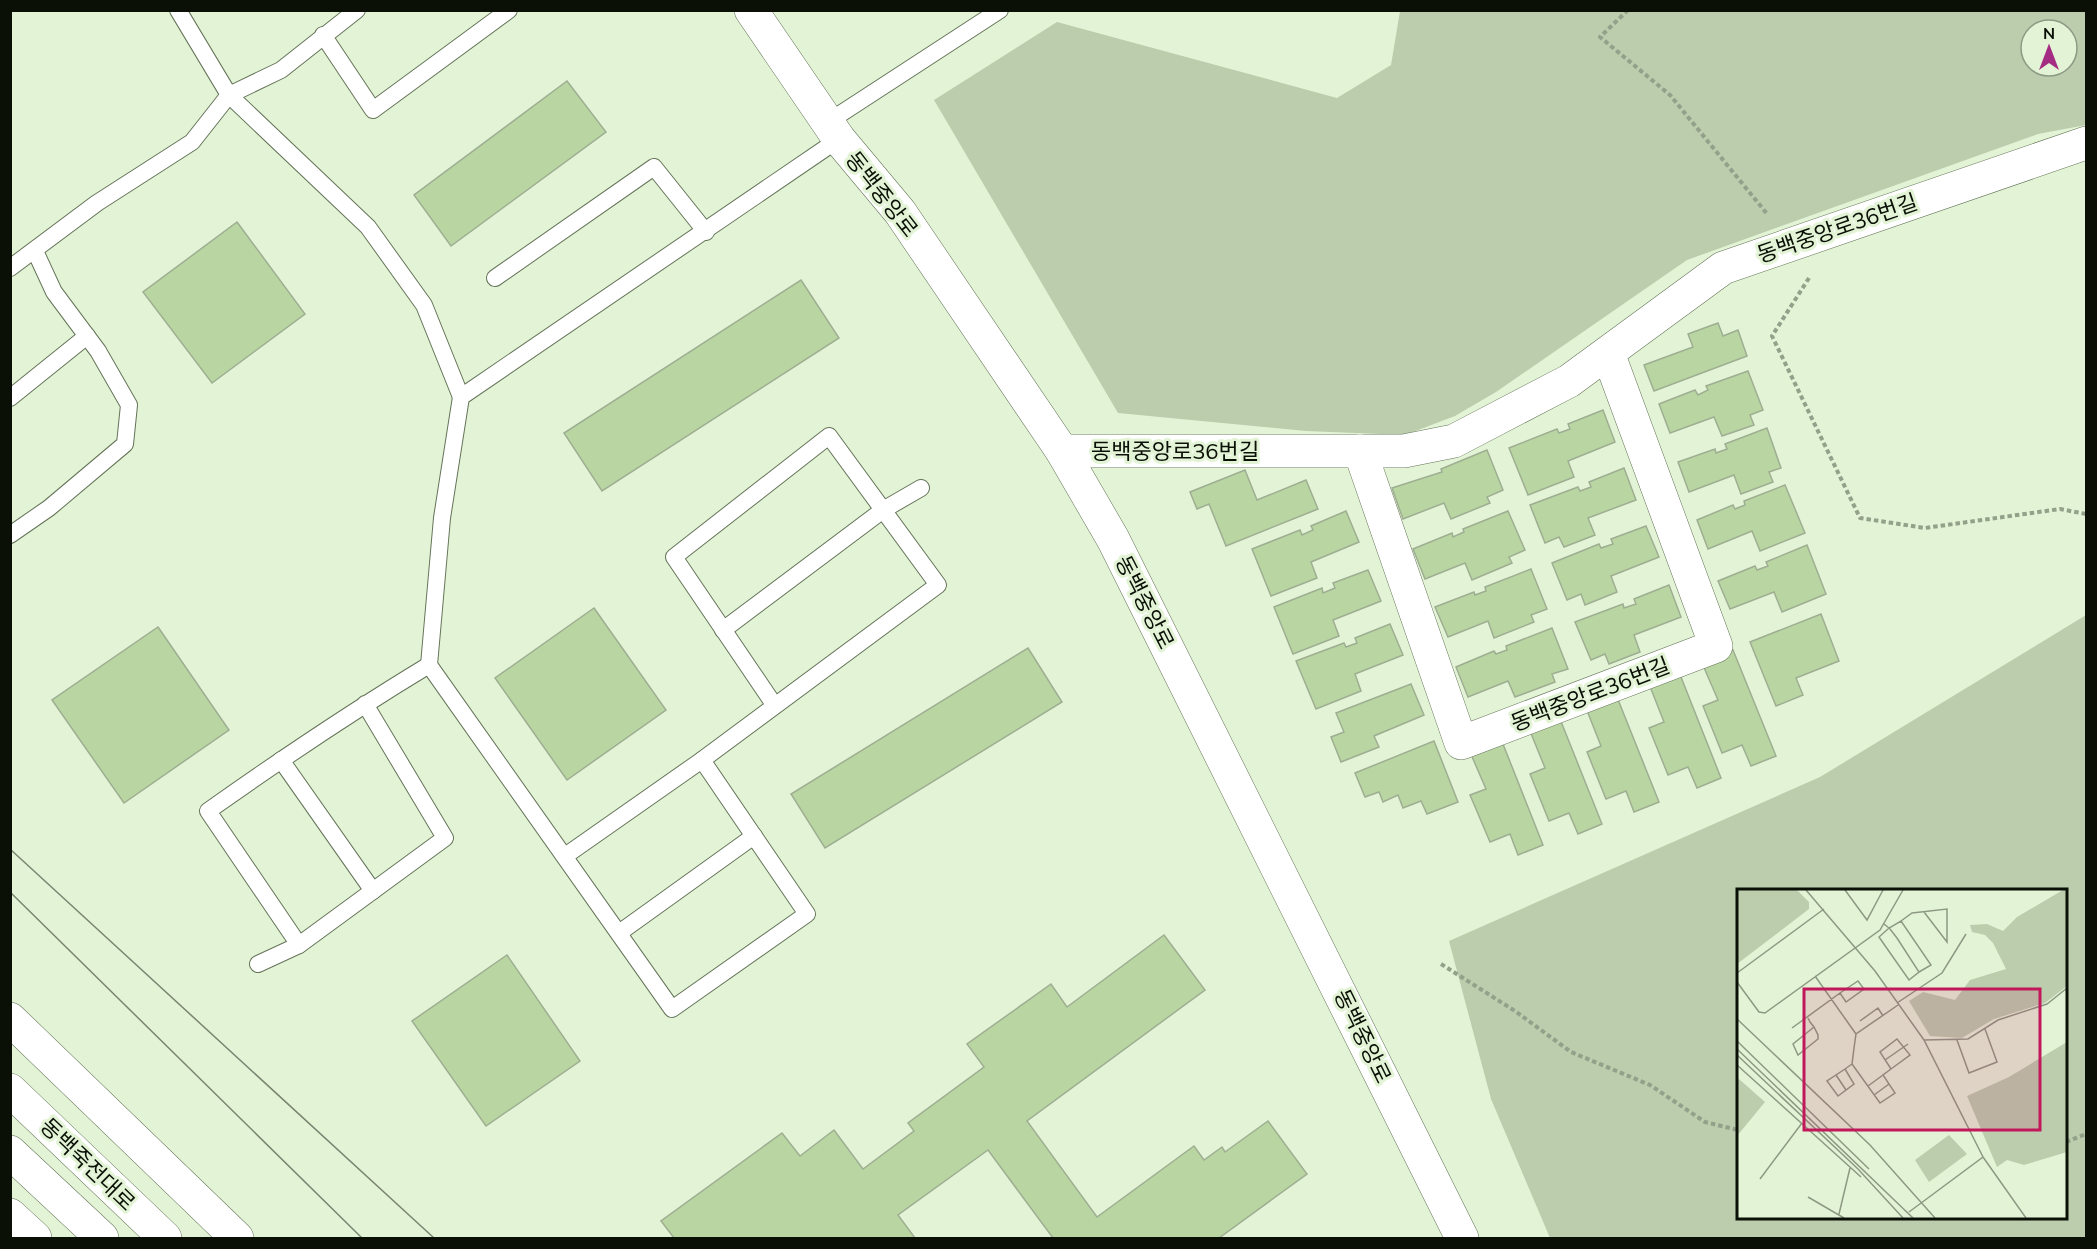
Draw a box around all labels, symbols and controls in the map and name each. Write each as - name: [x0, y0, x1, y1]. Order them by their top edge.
- north arrow: [2019, 18, 2079, 78]
- text: N: [2043, 23, 2055, 43]
- street label: 동백중앙로: [840, 146, 924, 242]
- street label: 동백중앙로36번길: [1753, 187, 1921, 269]
- street label: 동백중앙로36번길: [1091, 437, 1259, 465]
- street label: 동백중앙로: [1110, 551, 1180, 653]
- street label: 동백중앙로36번길: [1507, 651, 1673, 737]
- inset map: [1737, 889, 2067, 1219]
- street label: 동백중앙로: [1328, 984, 1398, 1088]
- street label: 동백죽전대로: [35, 1112, 141, 1216]

